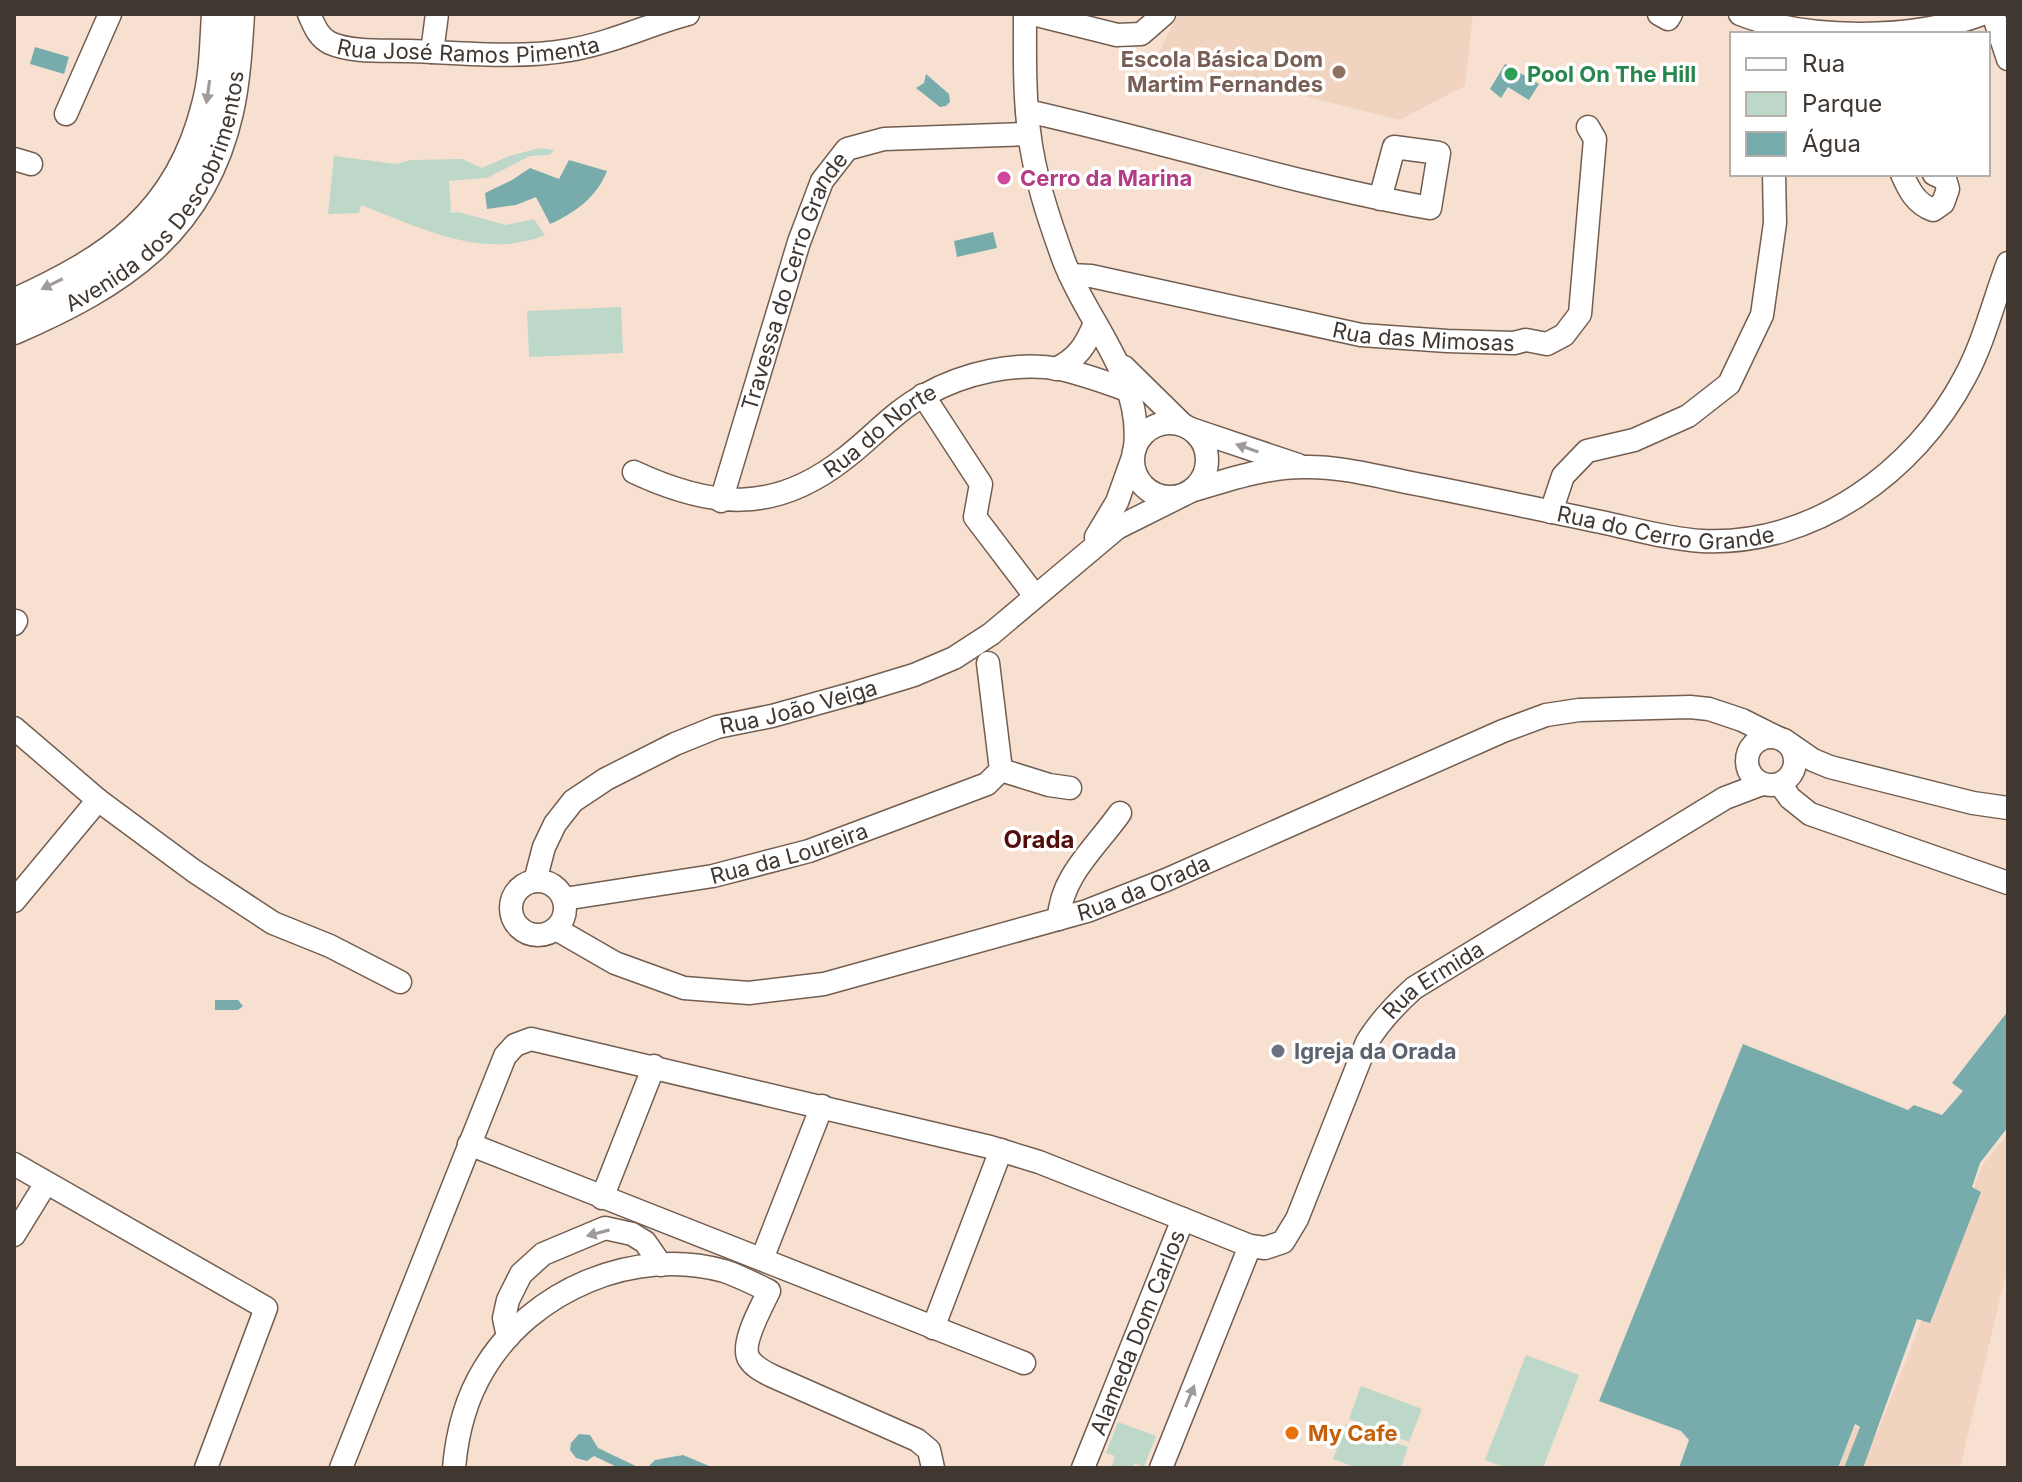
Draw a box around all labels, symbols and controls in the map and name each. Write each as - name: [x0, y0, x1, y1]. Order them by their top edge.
- street label: Rua José Ramos Pimenta: [335, 31, 602, 68]
- legend: [1730, 32, 1990, 176]
- place label: Escola Básica Dom Martim Fernandes: [1121, 46, 1323, 97]
- text: Rua: [1802, 49, 1845, 78]
- place label: Pool On The Hill: [1527, 61, 1696, 87]
- marker: Escola Básica Dom Martim Fernandes: [1330, 63, 1348, 81]
- marker: Pool On The Hill: [1502, 65, 1520, 83]
- street label: Avenida dos Descobrimentos: [61, 69, 249, 317]
- one-way arrow: [201, 79, 214, 104]
- text: Parque: [1802, 89, 1882, 118]
- text: Água: [1802, 128, 1861, 158]
- street label: Travessa do Cerro Grande: [736, 147, 853, 414]
- place label: Cerro da Marina: [1020, 165, 1192, 191]
- marker: Cerro da Marina: [995, 169, 1013, 187]
- one-way arrow: [40, 277, 63, 291]
- street label: Rua das Mimosas: [1330, 316, 1515, 356]
- street label: Rua do Norte: [818, 378, 941, 483]
- one-way arrow: [1235, 441, 1259, 453]
- street label: Rua do Cerro Grande: [1555, 500, 1777, 554]
- street label: Rua João Veiga: [717, 674, 880, 739]
- street label: Rua da Loureira: [707, 817, 871, 889]
- district label: Orada: [1004, 825, 1074, 854]
- street label: Rua da Orada: [1074, 849, 1214, 926]
- street label: Rua Ermida: [1377, 936, 1488, 1024]
- place label: Igreja da Orada: [1294, 1038, 1456, 1064]
- marker: Igreja da Orada: [1269, 1042, 1287, 1060]
- street label: Alameda Dom Carlos: [1085, 1226, 1190, 1439]
- one-way arrow: [585, 1227, 610, 1240]
- one-way arrow: [1184, 1384, 1197, 1408]
- place label: My Cafe: [1308, 1420, 1398, 1446]
- marker: My Cafe: [1283, 1424, 1301, 1442]

